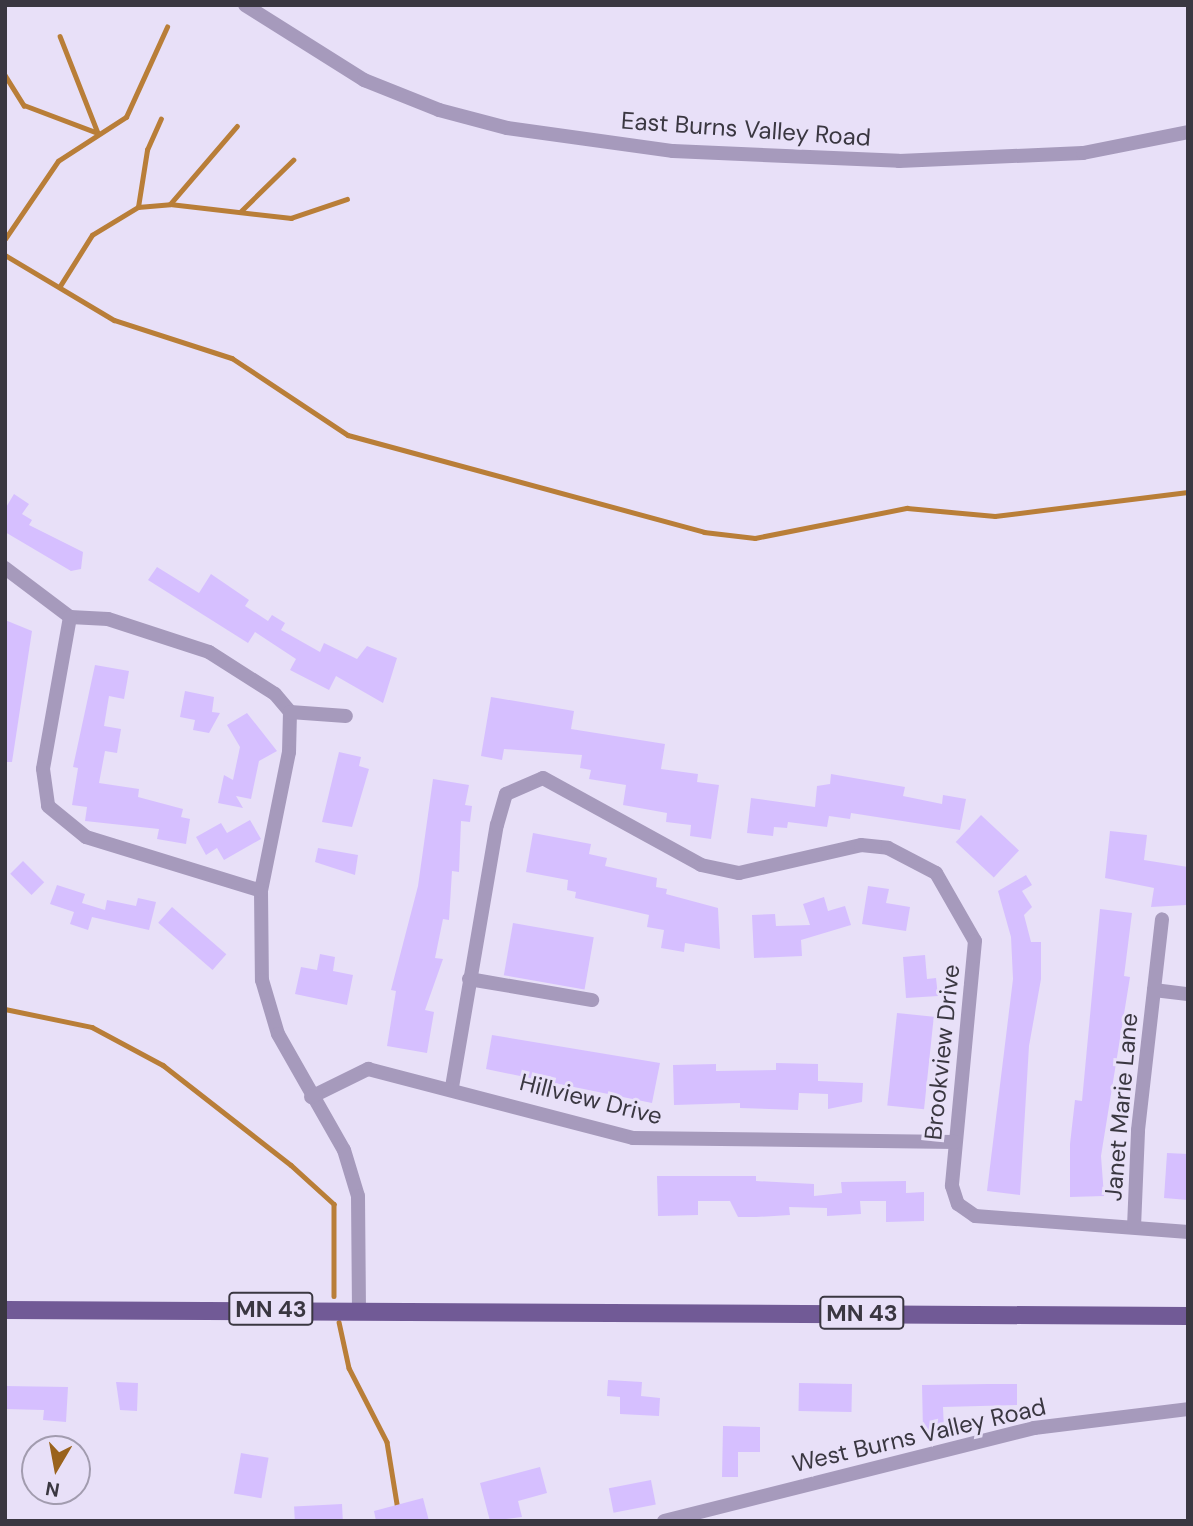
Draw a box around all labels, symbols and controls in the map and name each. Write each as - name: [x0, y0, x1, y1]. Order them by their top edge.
- street label: East Burns Valley Road: [620, 106, 872, 152]
- street label: Brookview Drive: [918, 963, 966, 1141]
- street label: Janet Marie Lane: [1098, 1012, 1144, 1202]
- street label: Hillview Drive: [517, 1067, 665, 1131]
- road number: MN 43: [227, 1290, 315, 1328]
- road number: MN 43: [818, 1294, 906, 1332]
- street label: West Burns Valley Road: [789, 1392, 1049, 1478]
- north arrow: [21, 1435, 91, 1505]
- text: N: [44, 1476, 62, 1503]

